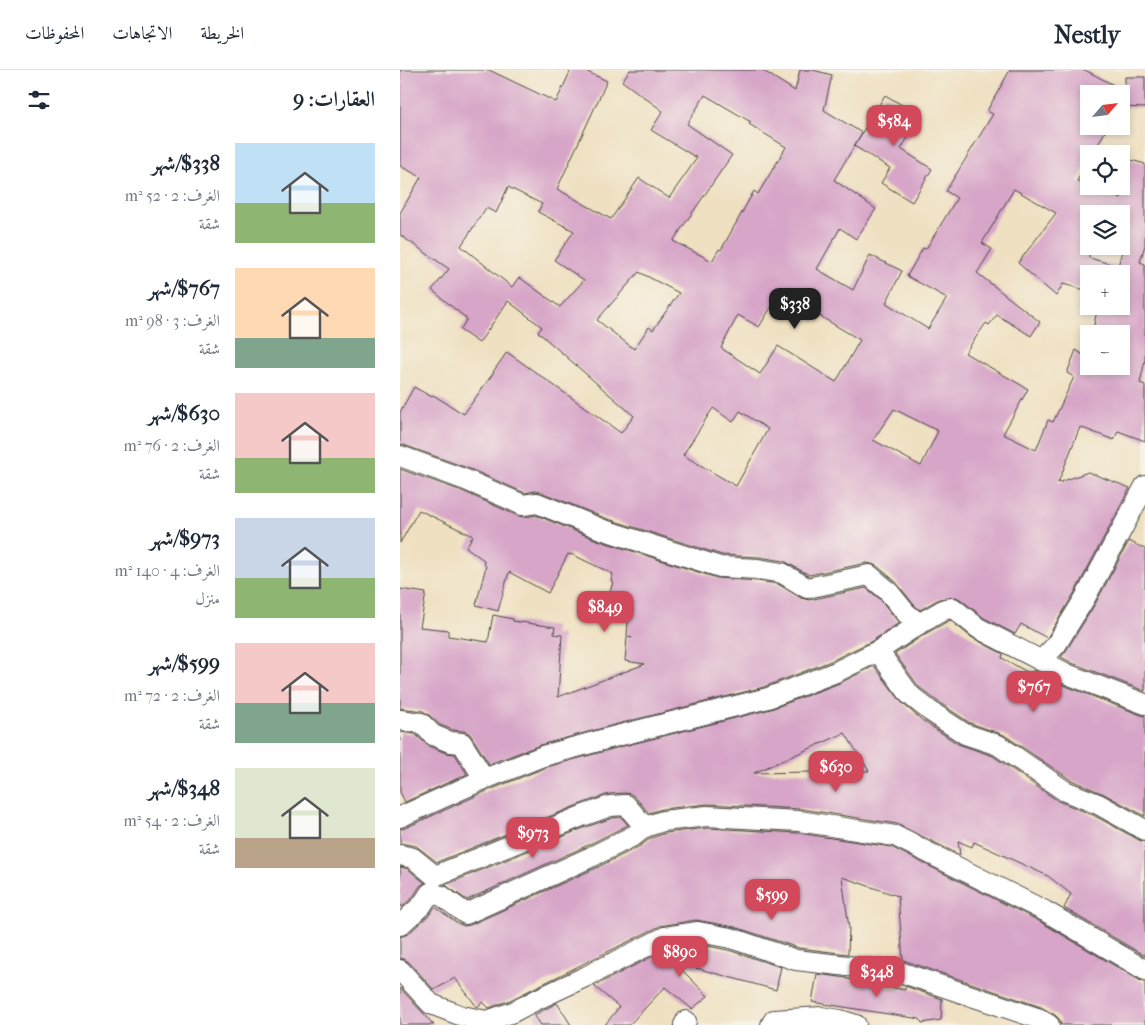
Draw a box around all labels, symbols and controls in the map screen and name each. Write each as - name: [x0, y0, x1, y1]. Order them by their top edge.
- text: Nestly: [1054, 21, 1120, 49]
- text: المحفوظات: [25, 23, 84, 44]
- text: الاتجاهات: [112, 23, 172, 44]
- text: الخريطة: [200, 23, 244, 44]
- north arrow: [1080, 85, 1130, 135]
- map controls: [1080, 85, 1130, 375]
- icon: filters: [25, 86, 53, 114]
- text: العقارات: 9: [293, 87, 375, 111]
- pin: $584: [864, 104, 924, 147]
- text: $584: [877, 111, 911, 130]
- button: locate: [1080, 145, 1130, 195]
- text: $338/شهر: [151, 151, 220, 175]
- icon: home: [275, 163, 335, 223]
- text: الغرف: 2 · 52 m²: [125, 186, 220, 205]
- button: layers: [1080, 205, 1130, 255]
- text: شقة: [199, 214, 220, 233]
- button: +: [1080, 265, 1130, 315]
- text: $767/شهر: [148, 276, 220, 300]
- icon: home: [275, 288, 335, 348]
- pin: $338: [765, 288, 825, 330]
- text: $338: [780, 294, 810, 313]
- text: الغرف: 3 · 98 m²: [125, 311, 220, 330]
- button: −: [1080, 325, 1130, 375]
- text: شقة: [199, 339, 220, 358]
- text: $630/شهر: [148, 401, 220, 425]
- icon: home: [275, 413, 335, 473]
- text: الغرف: 2 · 76 m²: [123, 436, 220, 455]
- text: شقة: [199, 464, 220, 483]
- text: $973/شهر: [149, 526, 220, 550]
- icon: home: [275, 538, 335, 598]
- text: الغرف: 4 · 140 m²: [115, 561, 220, 580]
- text: منزل: [195, 589, 220, 608]
- pin: $849: [575, 590, 635, 633]
- text: $849: [588, 597, 622, 616]
- text: $599/شهر: [148, 651, 220, 675]
- icon: home: [275, 663, 335, 723]
- pin: $767: [1004, 670, 1064, 713]
- text: $767: [1018, 677, 1050, 696]
- text: الغرف: 2 · 72 m²: [124, 686, 220, 705]
- text: شقة: [199, 714, 220, 733]
- pin: $630: [806, 750, 866, 793]
- text: $630: [820, 757, 852, 776]
- text: $348/شهر: [148, 776, 220, 800]
- icon: home: [275, 788, 335, 848]
- text: الغرف: 2 · 54 m²: [123, 811, 220, 830]
- pin: $973: [503, 816, 563, 859]
- text: $973: [517, 823, 549, 842]
- text: شقة: [199, 839, 220, 858]
- pin: $599: [742, 878, 802, 921]
- text: $599: [756, 885, 788, 904]
- pin: $890: [650, 936, 710, 978]
- text: $890: [663, 942, 697, 961]
- pin: $348: [847, 956, 907, 998]
- text: $348: [861, 962, 893, 981]

